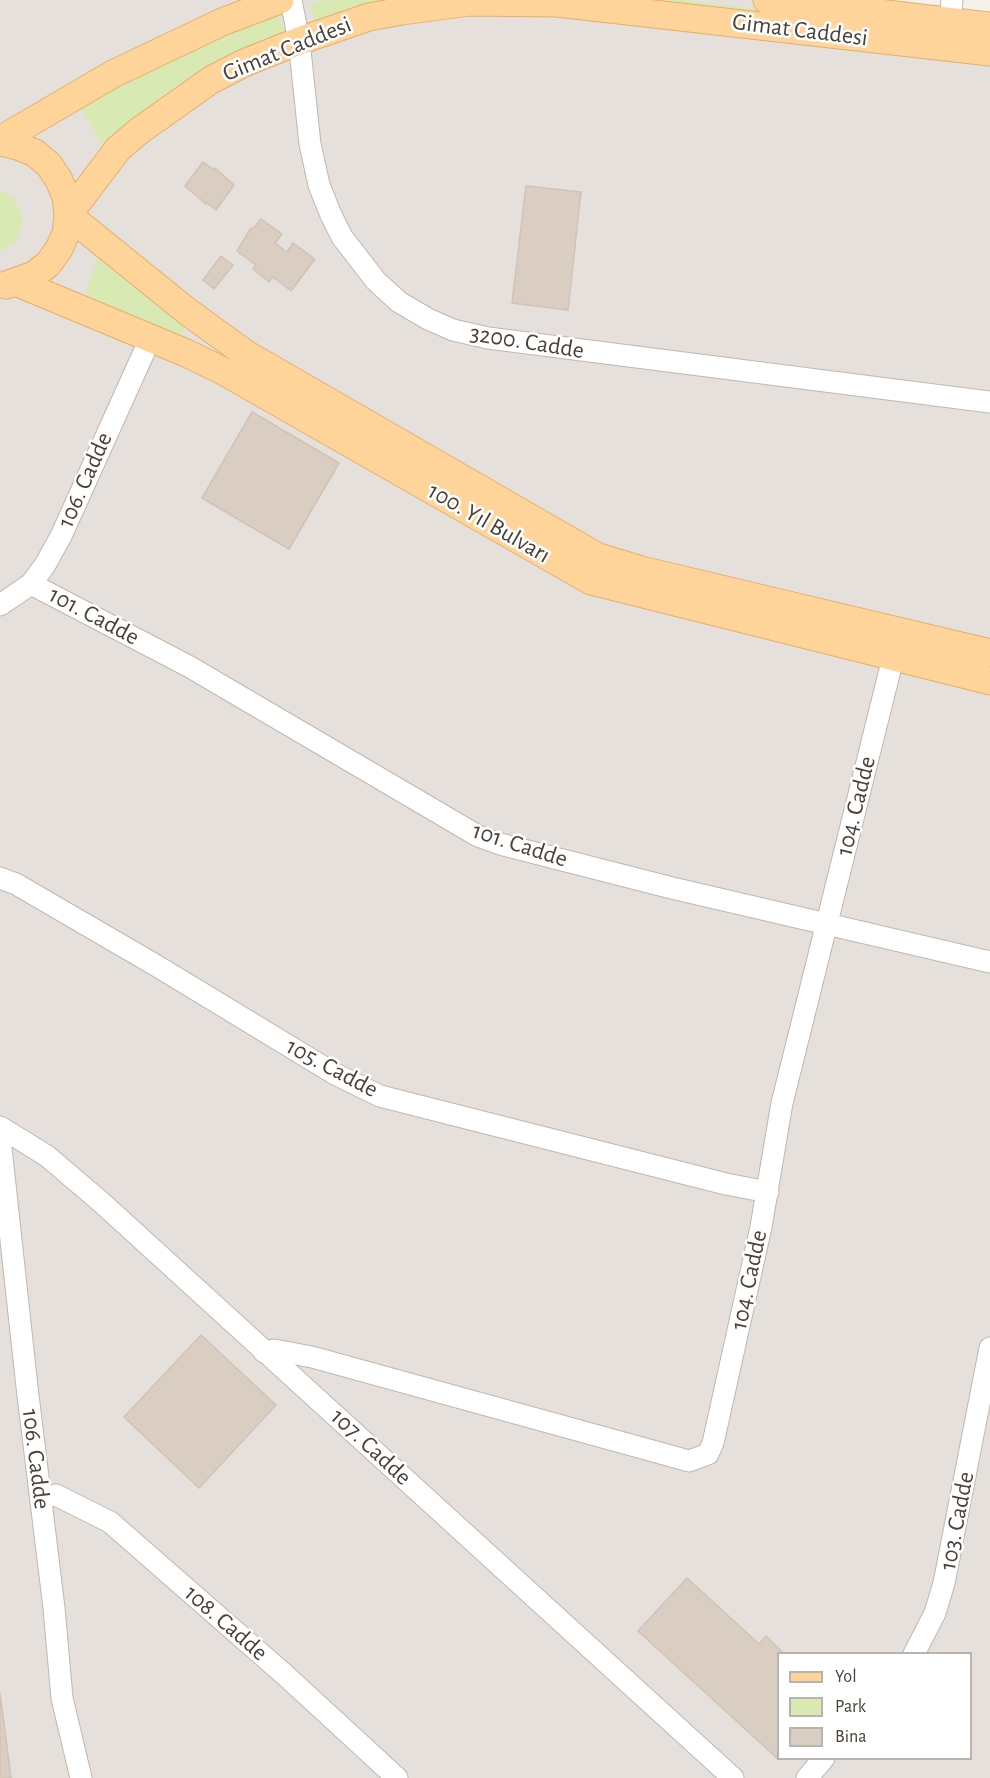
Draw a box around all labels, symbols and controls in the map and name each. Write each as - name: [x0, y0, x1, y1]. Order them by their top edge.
- street label: Gimat Caddesi: [731, 7, 869, 53]
- street label: Gimat Caddesi: [218, 10, 356, 88]
- street label: 3200. Cadde: [468, 319, 586, 365]
- street label: 106. Cadde: [51, 428, 119, 532]
- street label: 100. Yıl Bulvarı: [423, 476, 555, 570]
- street label: 101. Cadde: [44, 580, 144, 652]
- street label: 104. Cadde: [830, 753, 882, 859]
- street label: 101. Cadde: [469, 816, 571, 874]
- street label: 105. Cadde: [281, 1032, 383, 1104]
- street label: 104. Cadde: [724, 1227, 774, 1333]
- street label: 107. Cadde: [325, 1402, 417, 1492]
- street label: 106. Cadde: [16, 1407, 56, 1511]
- street label: 103. Cadde: [933, 1469, 981, 1573]
- street label: 108. Cadde: [178, 1579, 274, 1667]
- legend: [777, 1652, 972, 1760]
- text: Yol: [835, 1668, 857, 1686]
- text: Park: [835, 1698, 866, 1716]
- text: Bina: [835, 1728, 867, 1746]

